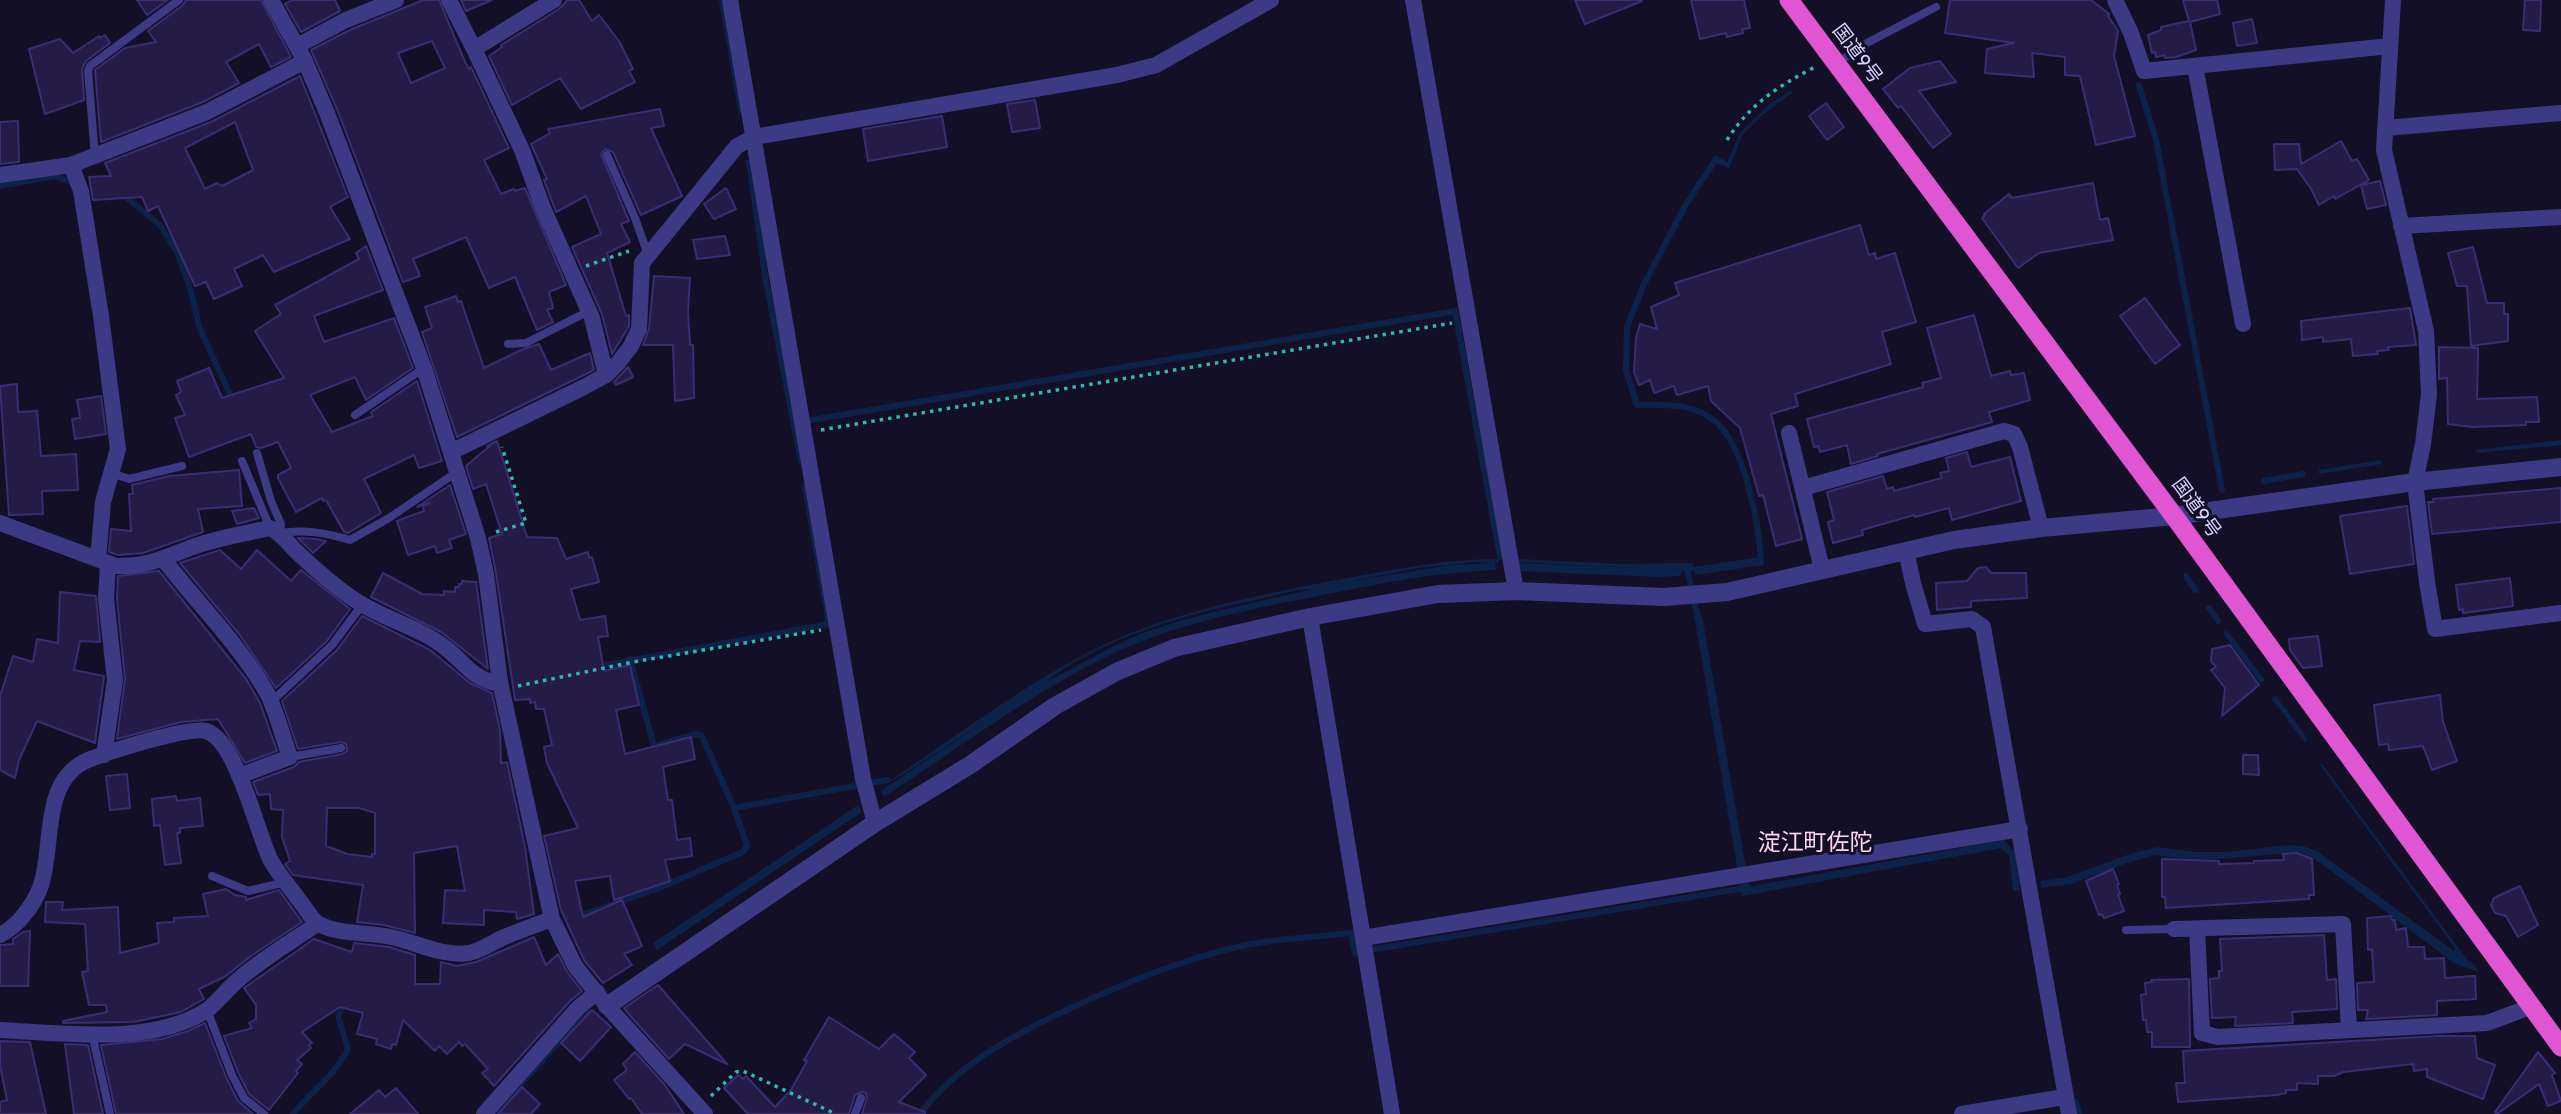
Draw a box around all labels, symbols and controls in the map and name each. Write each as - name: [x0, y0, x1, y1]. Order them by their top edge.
- street label: 国道9号: [1827, 20, 1887, 88]
- street label: 国道9号: [2167, 474, 2225, 542]
- district label: 淀江町佐陀: [1758, 829, 1872, 857]

